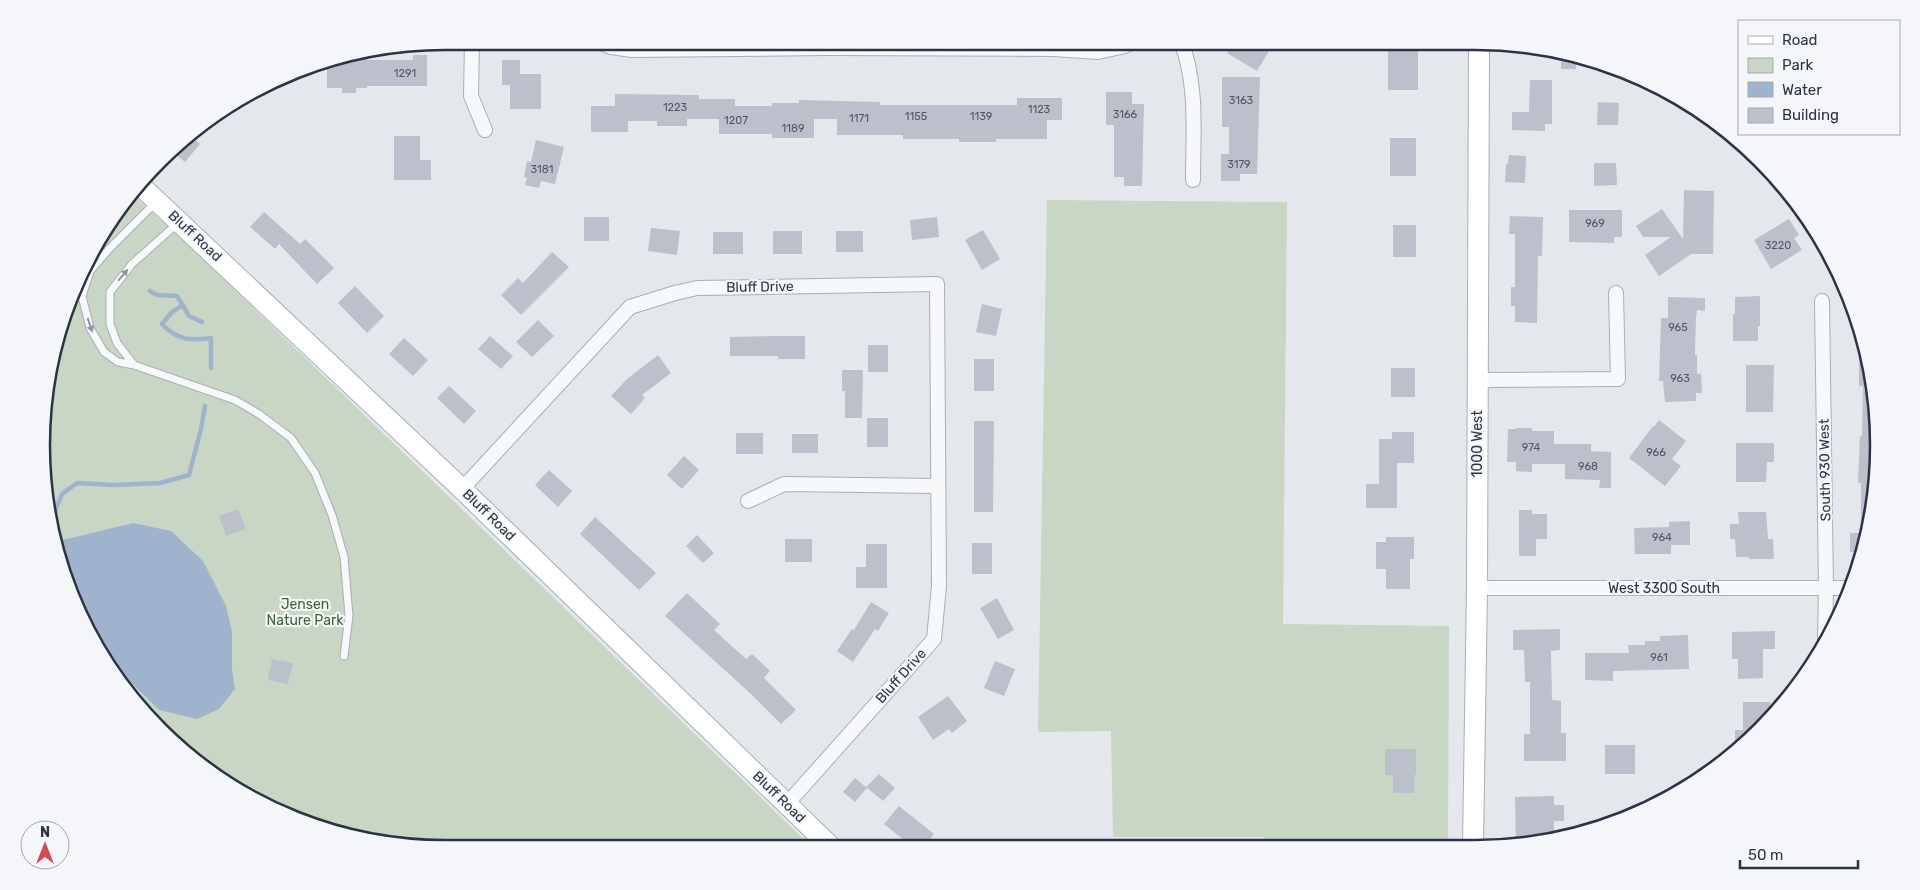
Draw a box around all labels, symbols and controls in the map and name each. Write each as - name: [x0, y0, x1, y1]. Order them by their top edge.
- legend: [1738, 20, 1900, 135]
- text: Road: [1782, 31, 1818, 49]
- text: Park: [1782, 56, 1813, 74]
- house number: 1291: [394, 67, 416, 80]
- text: Water: [1782, 81, 1822, 99]
- house number: 3163: [1229, 94, 1254, 107]
- house number: 1223: [663, 101, 688, 114]
- house number: 1123: [1028, 103, 1051, 116]
- text: Building: [1782, 106, 1839, 124]
- house number: 3166: [1113, 108, 1138, 121]
- house number: 1155: [905, 110, 928, 123]
- house number: 1139: [970, 110, 992, 123]
- house number: 1171: [849, 112, 869, 125]
- house number: 1207: [724, 114, 748, 127]
- house number: 1189: [782, 122, 804, 135]
- house number: 3179: [1227, 158, 1251, 171]
- house number: 3181: [531, 163, 553, 176]
- street label: Bluff Road: [165, 207, 225, 265]
- house number: 969: [1585, 217, 1605, 230]
- house number: 3220: [1765, 239, 1791, 252]
- one-way arrow: [117, 269, 128, 282]
- street label: Bluff Drive: [726, 278, 794, 296]
- one-way arrow: [86, 318, 94, 333]
- house number: 965: [1668, 321, 1688, 334]
- house number: 963: [1670, 372, 1690, 385]
- street label: 1000 West: [1469, 410, 1486, 478]
- street label: South 930 West: [1816, 418, 1834, 521]
- house number: 974: [1522, 441, 1540, 454]
- house number: 966: [1646, 446, 1666, 459]
- house number: 968: [1578, 460, 1598, 473]
- street label: Bluff Road: [459, 486, 519, 544]
- house number: 964: [1652, 531, 1672, 544]
- street label: West 3300 South: [1608, 580, 1720, 597]
- park label: Jensen Nature Park: [267, 596, 344, 629]
- street label: Bluff Drive: [872, 645, 930, 707]
- house number: 961: [1650, 651, 1668, 664]
- street label: Bluff Road: [749, 768, 809, 826]
- north arrow: [20, 820, 70, 870]
- text: N: [40, 824, 50, 841]
- scale bar: [1740, 838, 1858, 870]
- text: 50 m: [1748, 846, 1783, 864]

